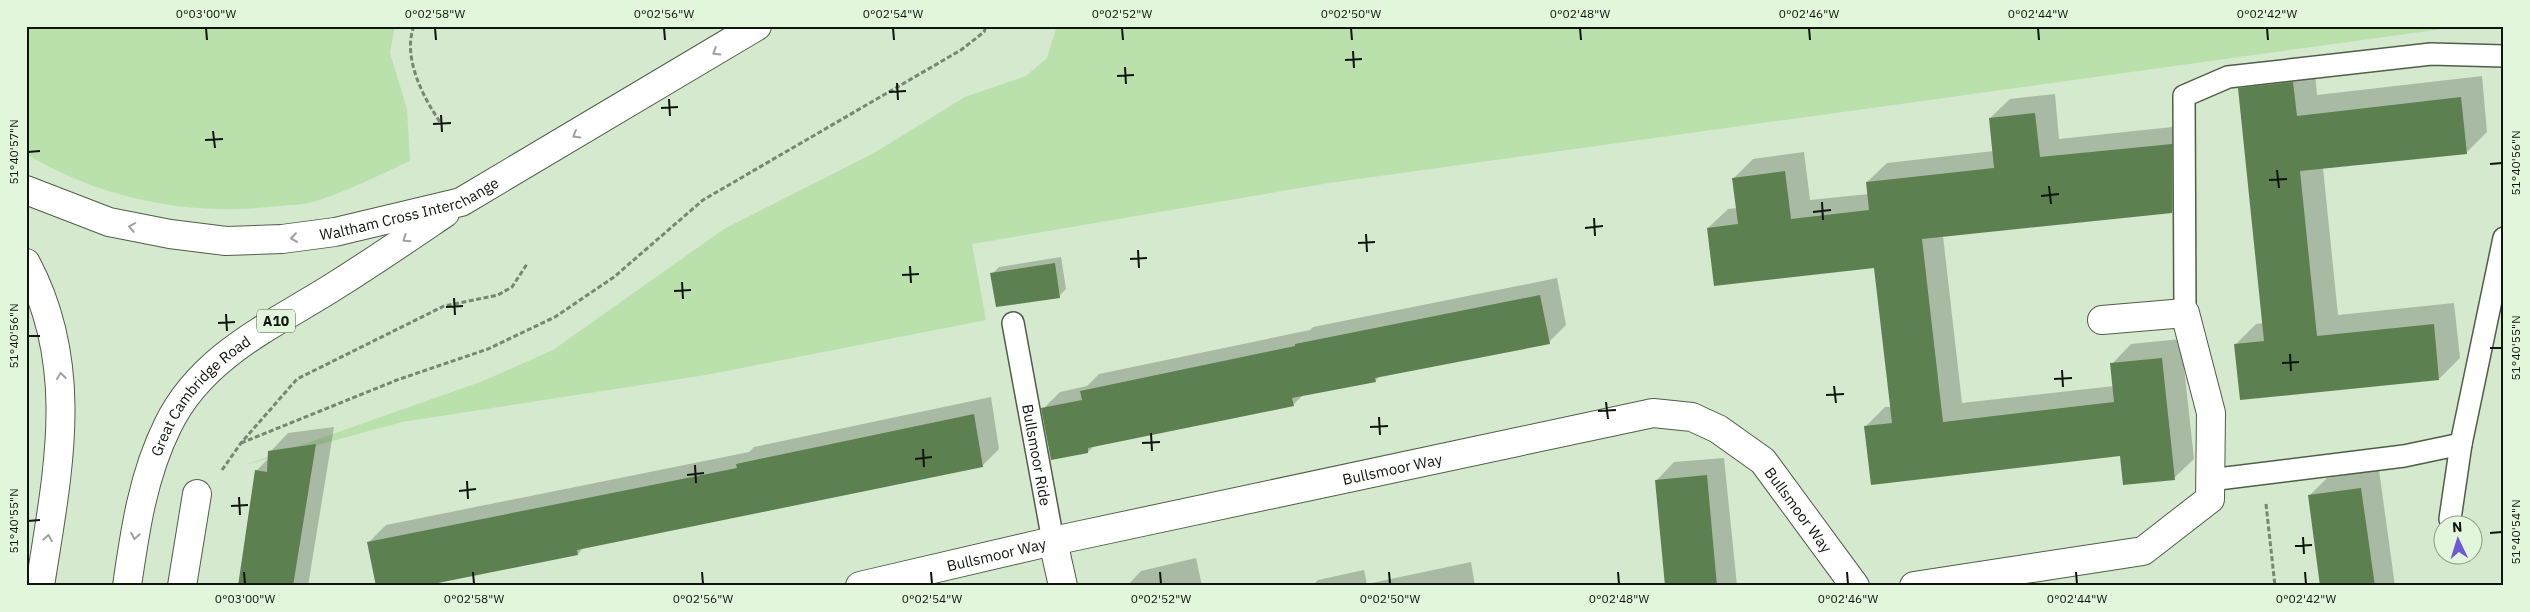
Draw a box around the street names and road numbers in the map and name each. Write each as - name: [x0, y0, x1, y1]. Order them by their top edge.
- street label: Waltham Cross Interchange: [318, 172, 502, 243]
- road number: A10: [257, 310, 295, 332]
- street label: Great Cambridge Road: [146, 331, 254, 459]
- street label: Bullsmoor Ride: [1019, 402, 1056, 507]
- street label: Bullsmoor Way: [1341, 449, 1444, 489]
- street label: Bullsmoor Way: [1761, 463, 1837, 556]
- street label: Bullsmoor Way: [945, 533, 1048, 575]

